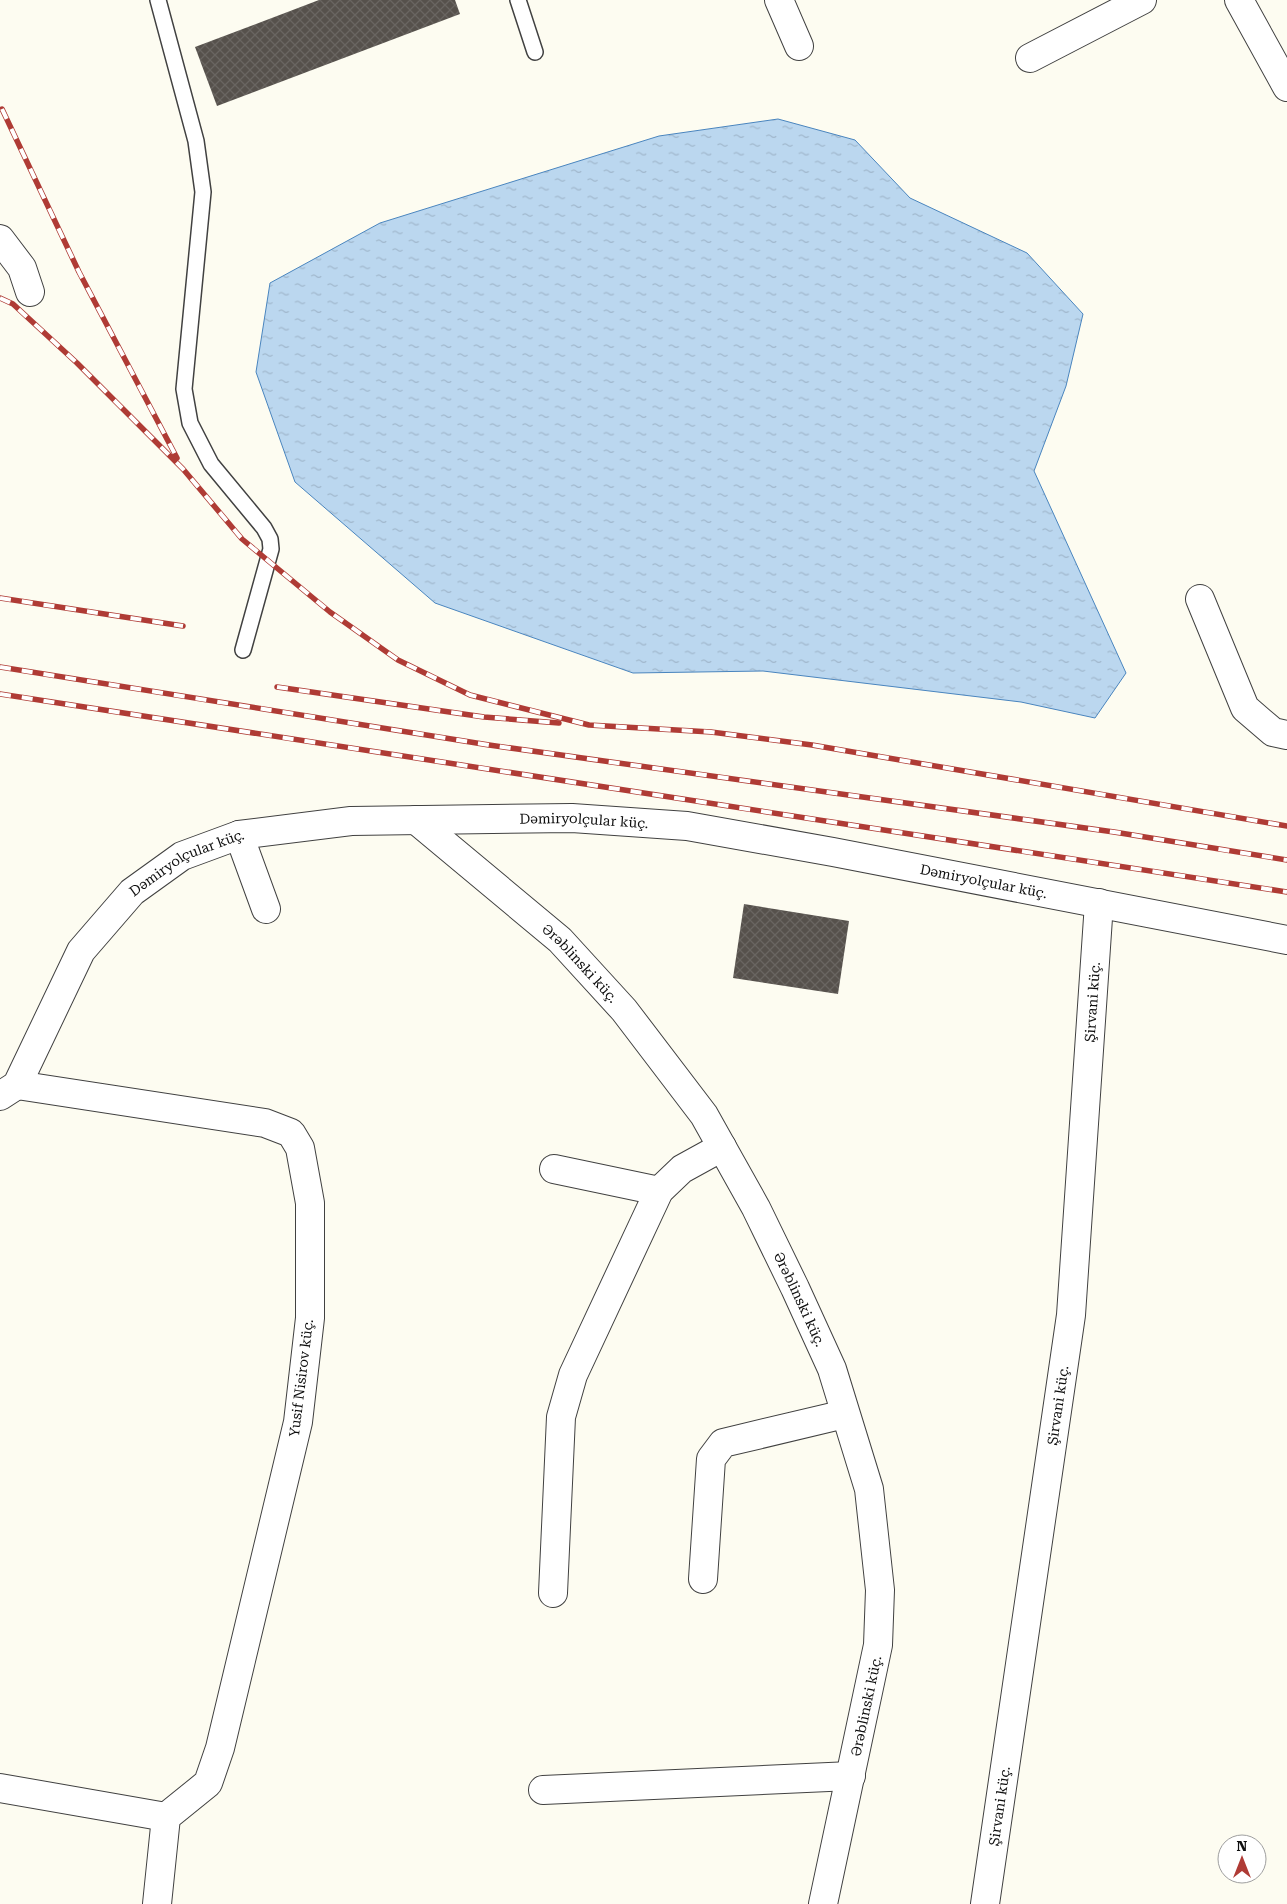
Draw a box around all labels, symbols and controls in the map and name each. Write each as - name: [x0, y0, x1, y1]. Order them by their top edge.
- street label: Dəmiryolçular küç.: [519, 810, 649, 831]
- street label: Dəmiryolçular küç.: [126, 826, 246, 899]
- street label: Dəmiryolçular küç.: [919, 861, 1049, 901]
- street label: Ərəblinski küç.: [539, 920, 621, 1006]
- street label: Şirvani küç.: [1082, 961, 1103, 1043]
- street label: Ərəblinski küç.: [771, 1249, 829, 1349]
- street label: Yusif Nisirov küç.: [286, 1318, 316, 1438]
- street label: Şirvani küç.: [1044, 1364, 1072, 1446]
- street label: Ərəblinski küç.: [847, 1654, 885, 1758]
- street label: Şirvani küç.: [986, 1765, 1013, 1847]
- north arrow: [1217, 1834, 1267, 1884]
- text: N: [1237, 1838, 1248, 1854]

